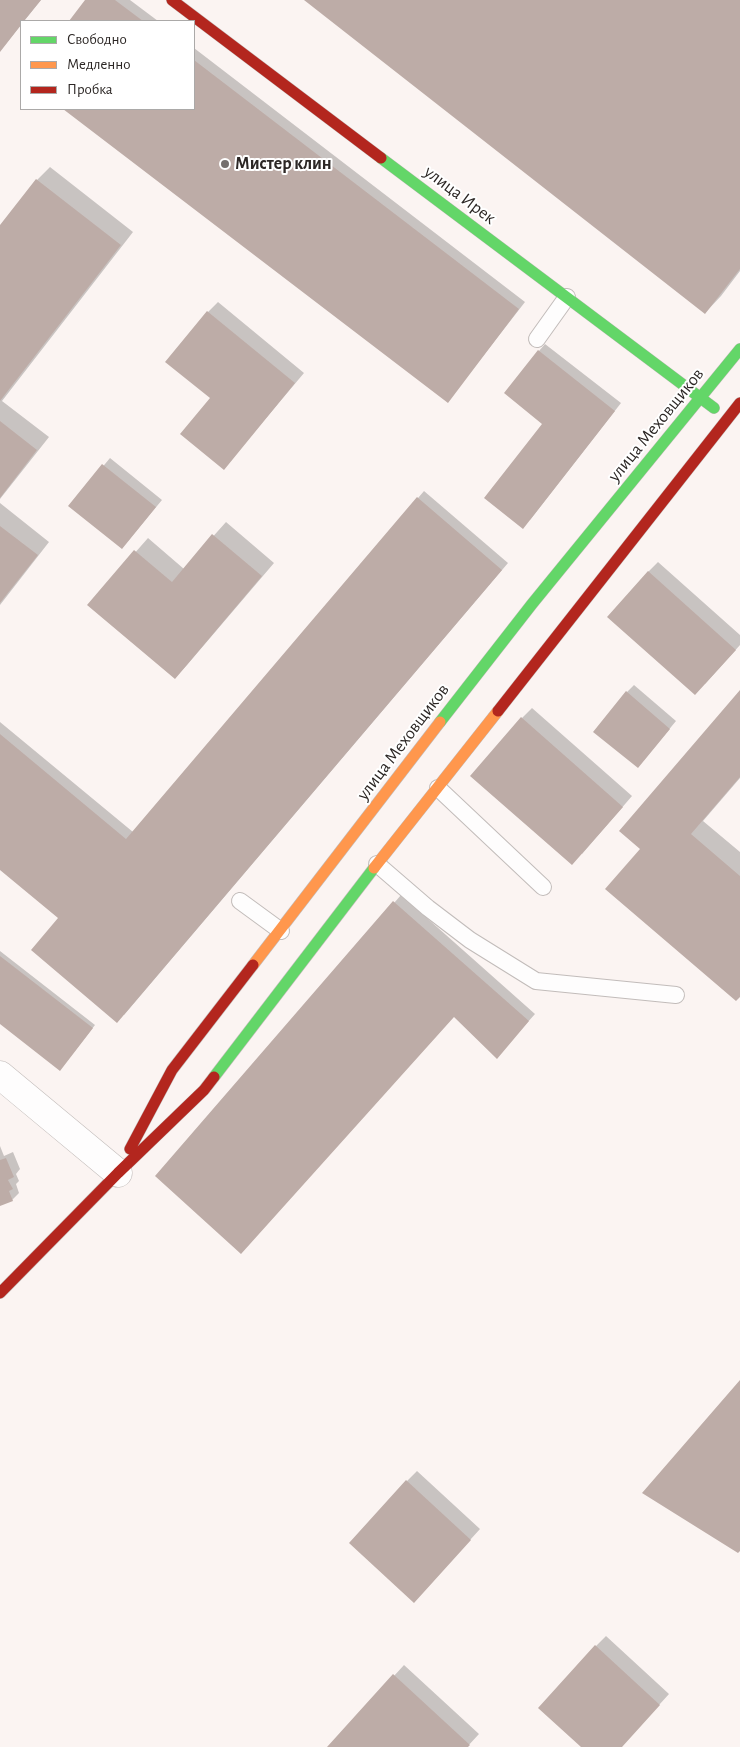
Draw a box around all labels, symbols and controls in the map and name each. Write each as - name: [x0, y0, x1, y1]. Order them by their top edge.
- legend: [20, 20, 195, 110]
- text: Свободно: [67, 32, 127, 47]
- text: Медленно: [67, 57, 131, 72]
- text: Пробка: [67, 82, 113, 97]
- place label: Мистер клин: [235, 153, 332, 175]
- marker: Мистер клин: [219, 158, 231, 170]
- street label: улица Ирек: [420, 161, 500, 229]
- street label: улица Меховщиков: [603, 364, 709, 486]
- street label: улица Меховщиков: [352, 680, 454, 804]

